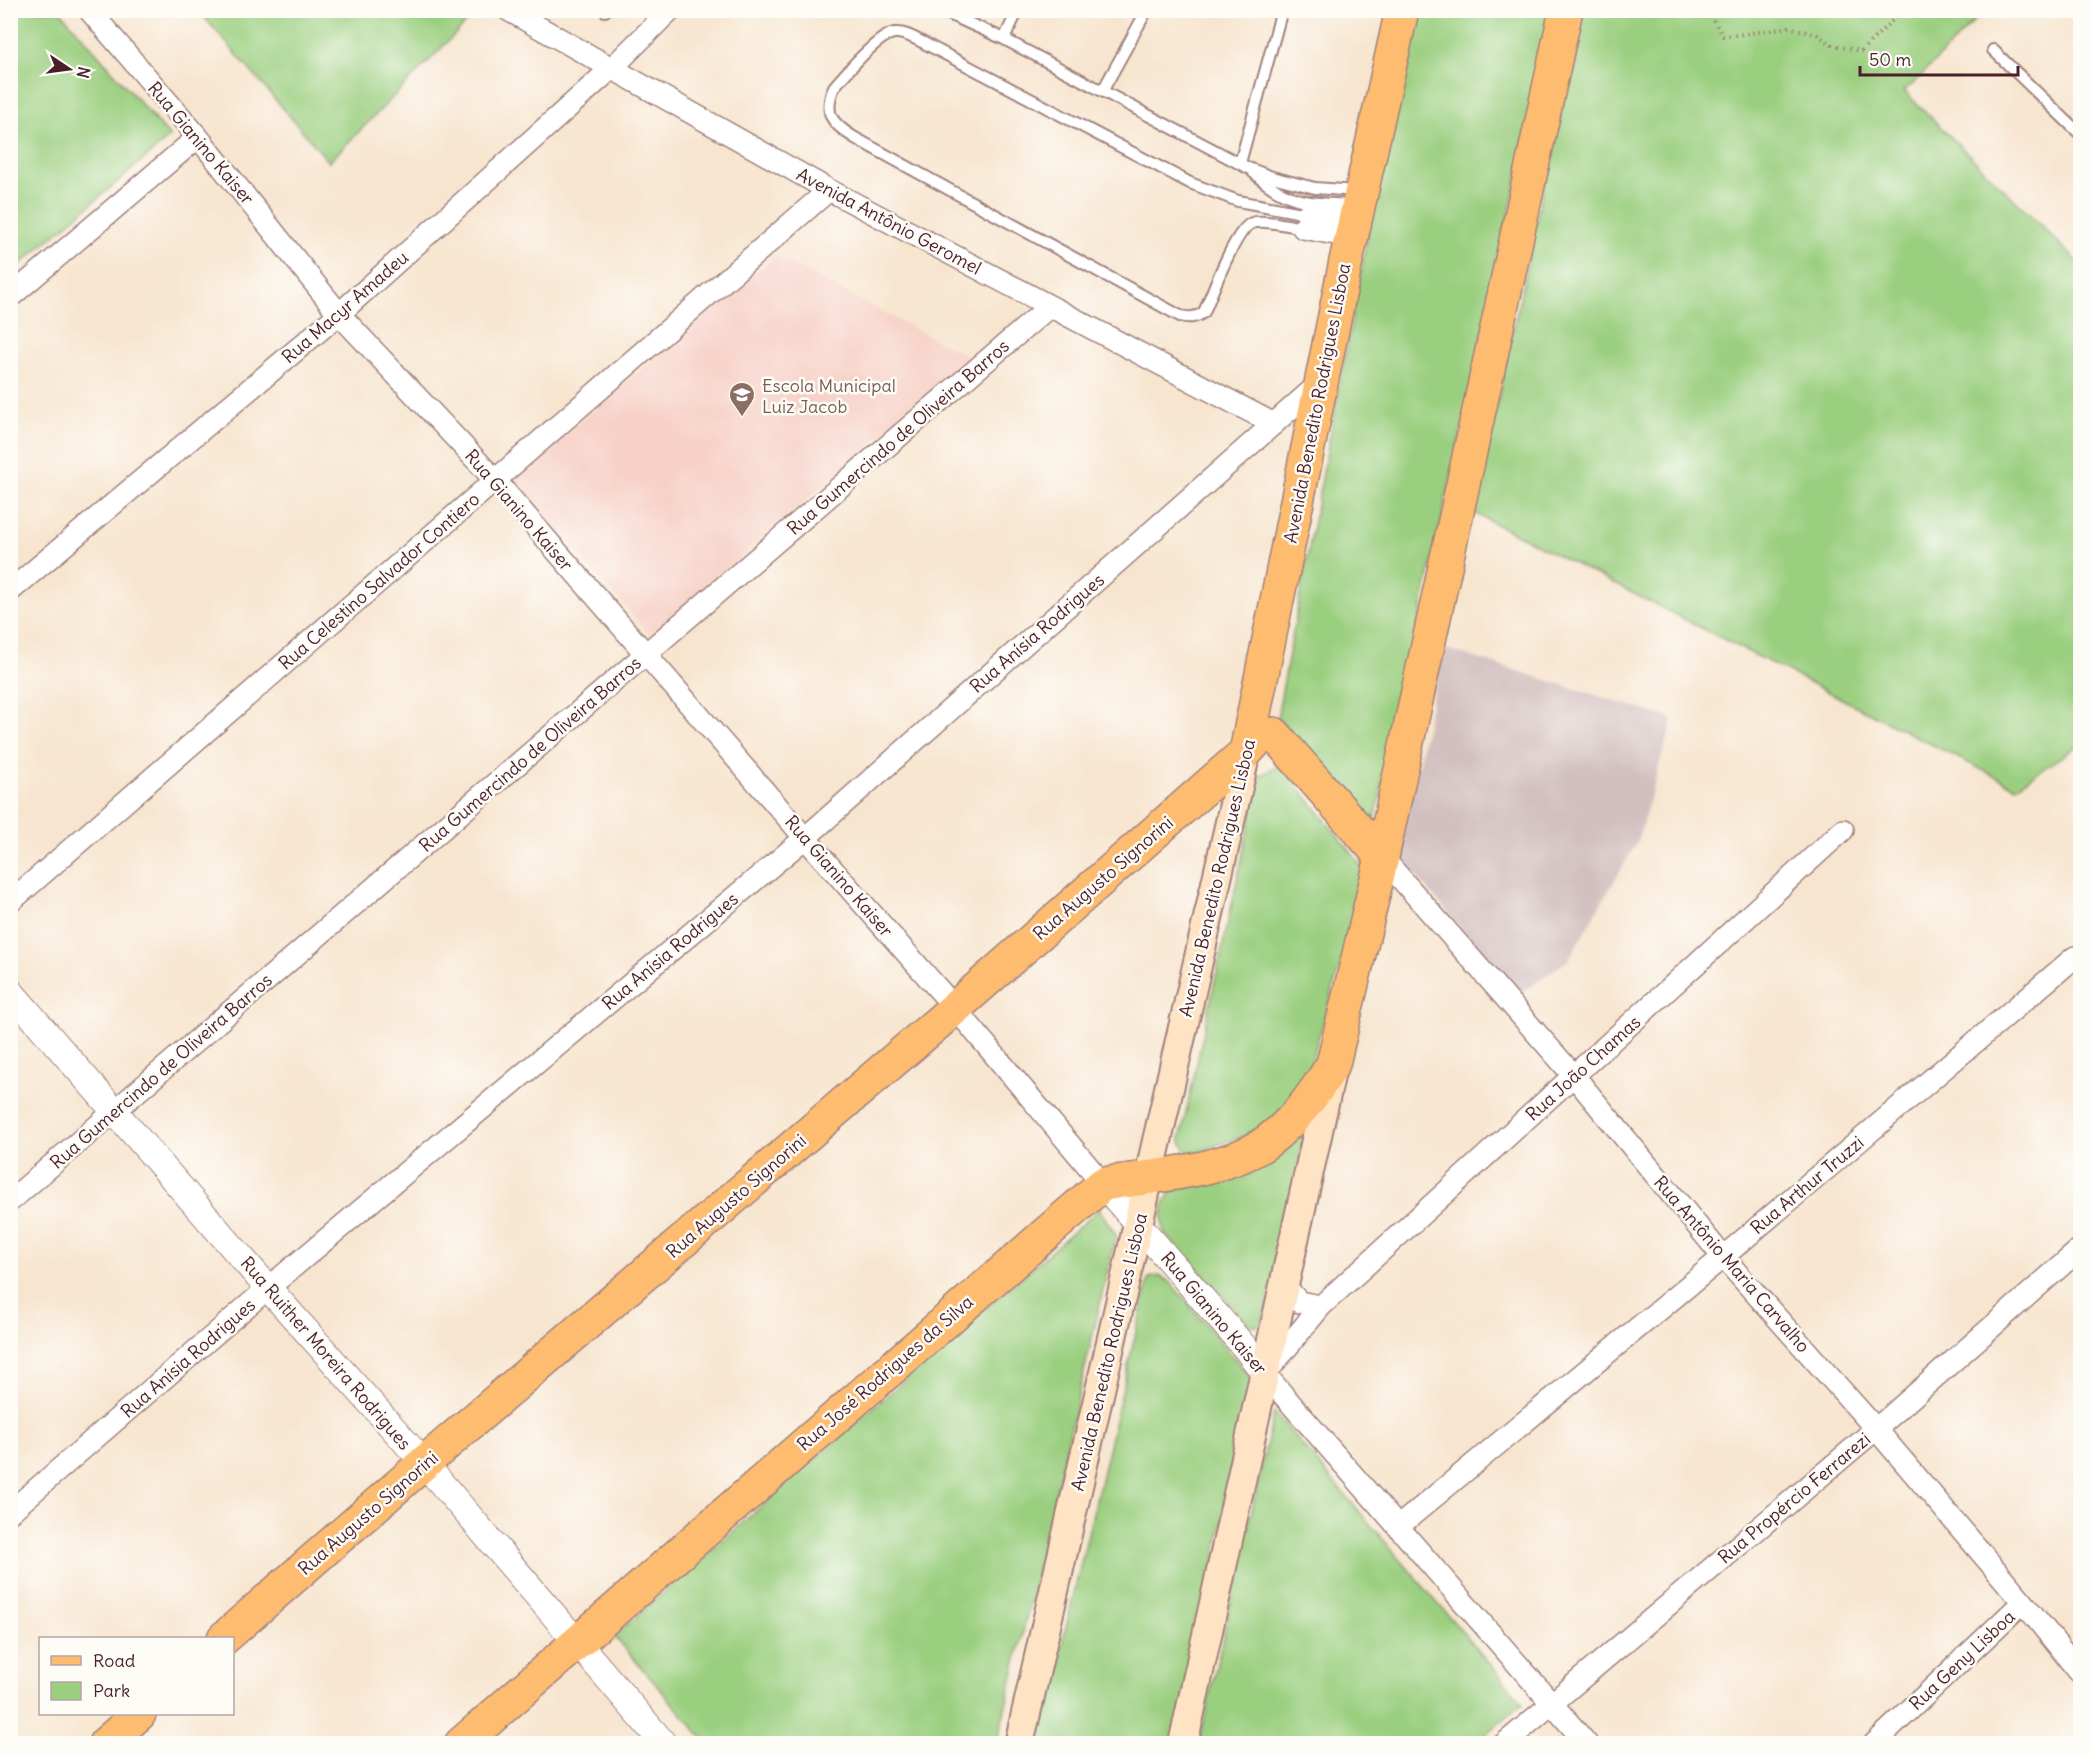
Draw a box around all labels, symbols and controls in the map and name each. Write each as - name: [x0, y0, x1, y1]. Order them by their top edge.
- north arrow: [39, 39, 99, 99]
- scale bar: [1860, 39, 2018, 77]
- text: 50 m: [1869, 48, 1911, 71]
- text: N: [73, 65, 95, 80]
- street label: Rua Gianino Kaiser: [143, 77, 260, 210]
- street label: Avenida Antônio Geromel: [793, 163, 985, 279]
- street label: Rua Macyr Amadeu: [277, 246, 413, 368]
- street label: Avenida Benedito Rodrigues Lisboa: [1279, 261, 1355, 545]
- street label: Rua Gumercindo de Oliveira Barros: [782, 334, 1014, 540]
- place label: Escola Municipal Luiz Jacob: [762, 374, 896, 418]
- school or university icon: Escola Municipal Luiz Jacob: [727, 380, 757, 418]
- street label: Rua Gianino Kaiser: [460, 445, 578, 576]
- street label: Rua Celestino Salvador Contiero: [274, 487, 484, 675]
- street label: Rua Anísia Rodrigues: [965, 568, 1109, 698]
- street label: Rua Gumercindo de Oliveira Barros: [414, 651, 646, 857]
- street label: Avenida Benedito Rodrigues Lisboa: [1174, 737, 1260, 1019]
- street label: Rua Gianino Kaiser: [780, 811, 898, 942]
- street label: Rua Augusto Signorini: [1028, 811, 1178, 945]
- street label: Rua Anísia Rodrigues: [597, 887, 743, 1015]
- street label: Rua Gumercindo de Oliveira Barros: [45, 968, 277, 1174]
- street label: Rua João Chamas: [1521, 1010, 1645, 1126]
- street label: Rua Augusto Signorini: [661, 1129, 811, 1263]
- street label: Rua Arthur Truzzi: [1746, 1131, 1868, 1239]
- street label: Rua Antônio Maria Carvalho: [1649, 1171, 1815, 1357]
- street label: Avenida Benedito Rodrigues Lisboa: [1066, 1211, 1152, 1493]
- street label: Rua Gianino Kaiser: [1156, 1247, 1273, 1380]
- street label: Rua Ruither Moreira Rodrigues: [236, 1252, 416, 1454]
- street label: Rua José Rodrigues da Silva: [792, 1290, 978, 1456]
- street label: Rua Anísia Rodrigues: [116, 1293, 260, 1423]
- street label: Rua Propércio Ferrarezi: [1713, 1427, 1875, 1569]
- street label: Rua Augusto Signorini: [293, 1446, 443, 1580]
- street label: Rua Geny Lisboa: [1904, 1605, 2020, 1715]
- legend: [39, 1637, 234, 1715]
- text: Road: [93, 1649, 136, 1672]
- text: Park: [93, 1679, 130, 1702]

